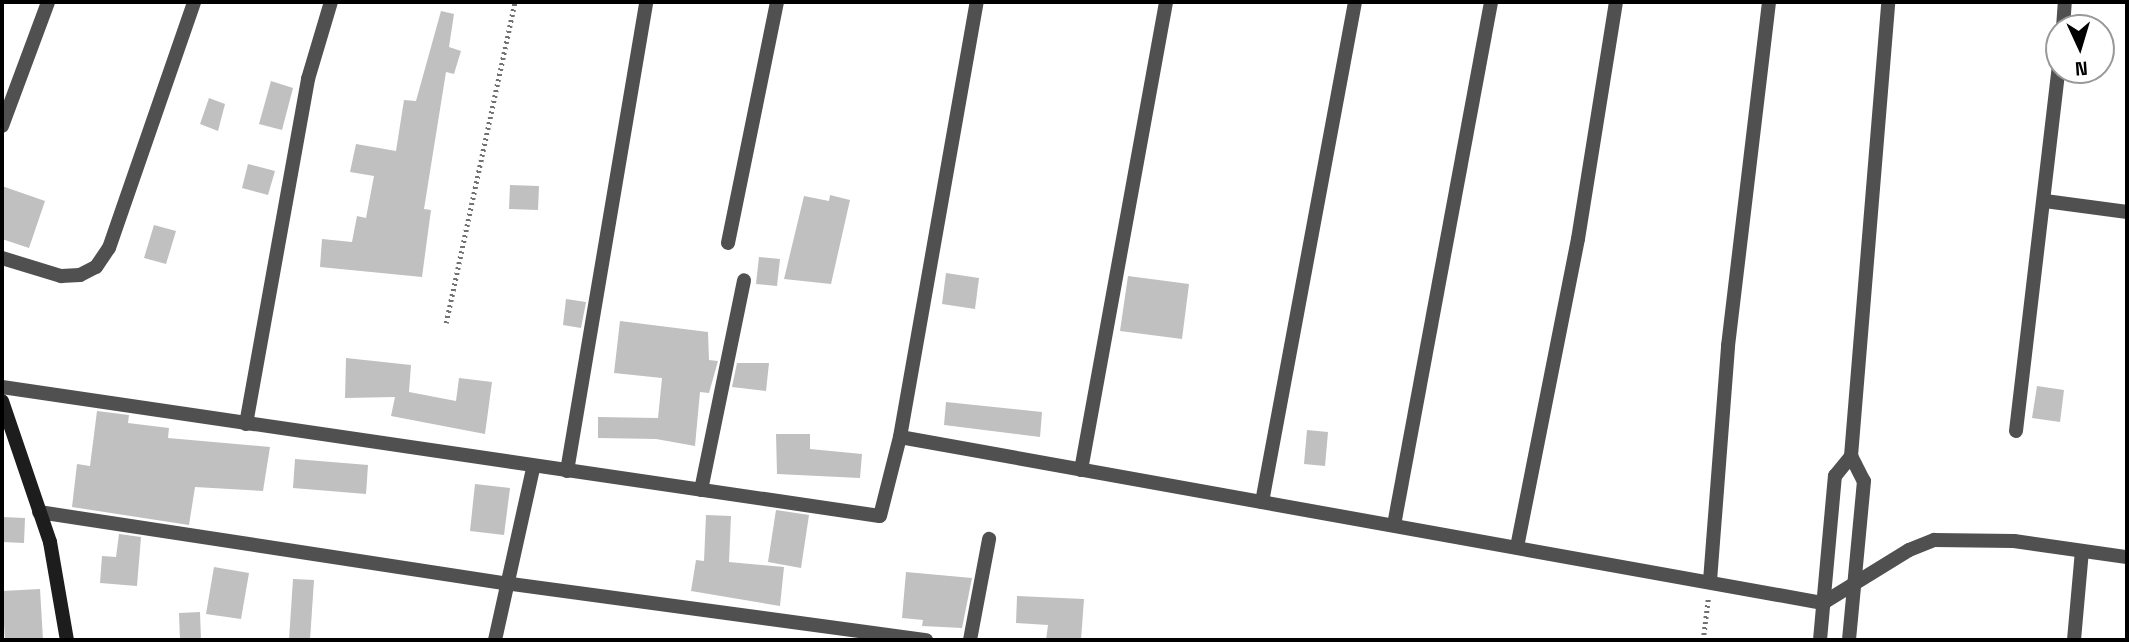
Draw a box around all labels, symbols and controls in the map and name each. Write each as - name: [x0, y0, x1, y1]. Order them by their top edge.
- north arrow: [2045, 14, 2115, 84]
- text: N: [2074, 56, 2089, 81]

